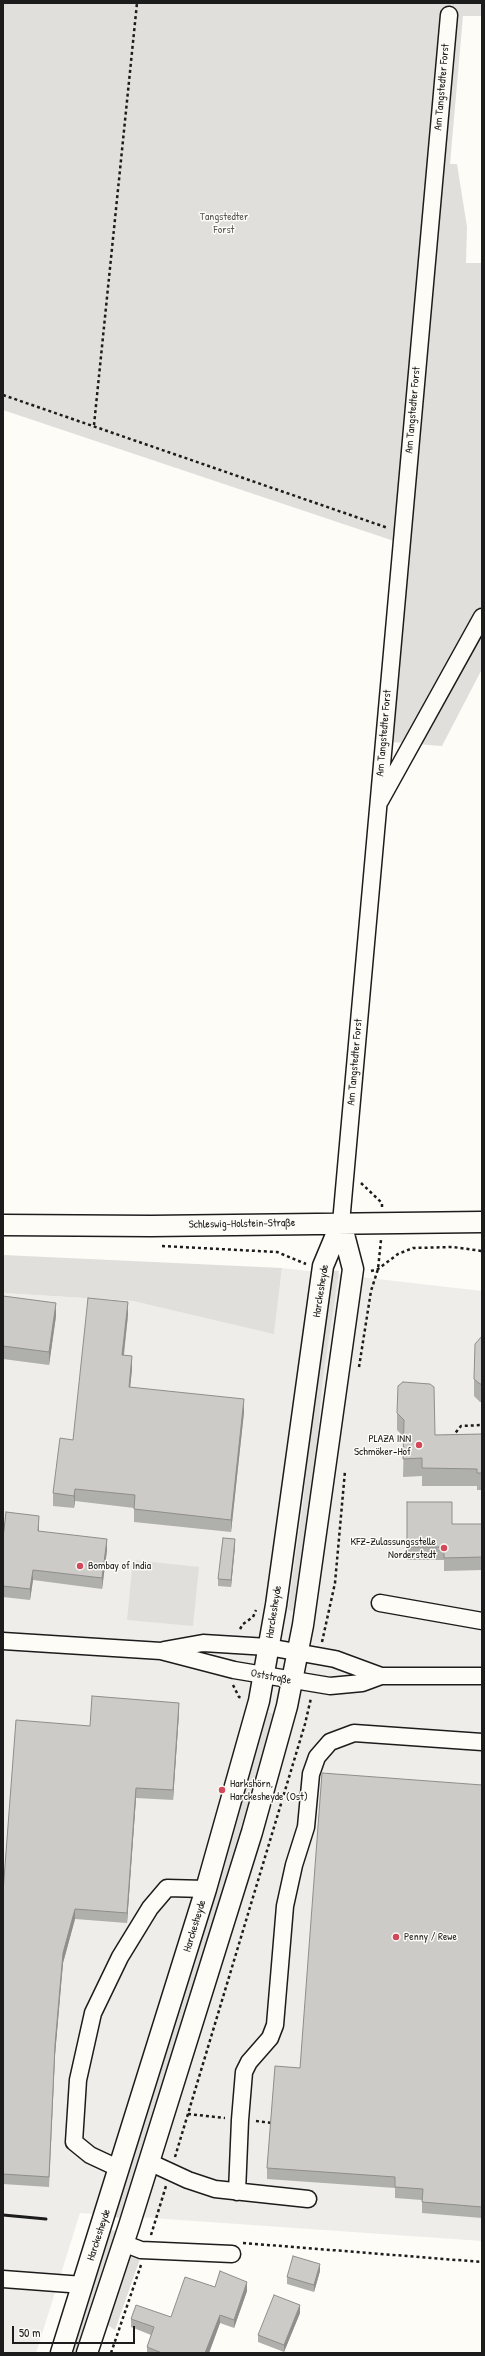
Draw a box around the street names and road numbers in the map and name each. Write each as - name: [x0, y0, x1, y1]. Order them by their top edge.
- street label: Am Tangstedter Forst: [432, 43, 452, 131]
- street label: Am Tangstedter Forst: [403, 366, 423, 454]
- street label: Am Tangstedter Forst: [374, 689, 394, 777]
- street label: Am Tangstedter Forst: [345, 1018, 365, 1106]
- street label: Schleswig-Holstein-Straße: [189, 1216, 295, 1232]
- street label: Harckesheyde: [310, 1264, 332, 1318]
- street label: Harckesheyde: [263, 1585, 285, 1639]
- street label: Oststraße: [250, 1667, 292, 1687]
- street label: Harckesheyde: [181, 1899, 209, 1953]
- street label: Harckesheyde: [84, 2208, 114, 2262]

